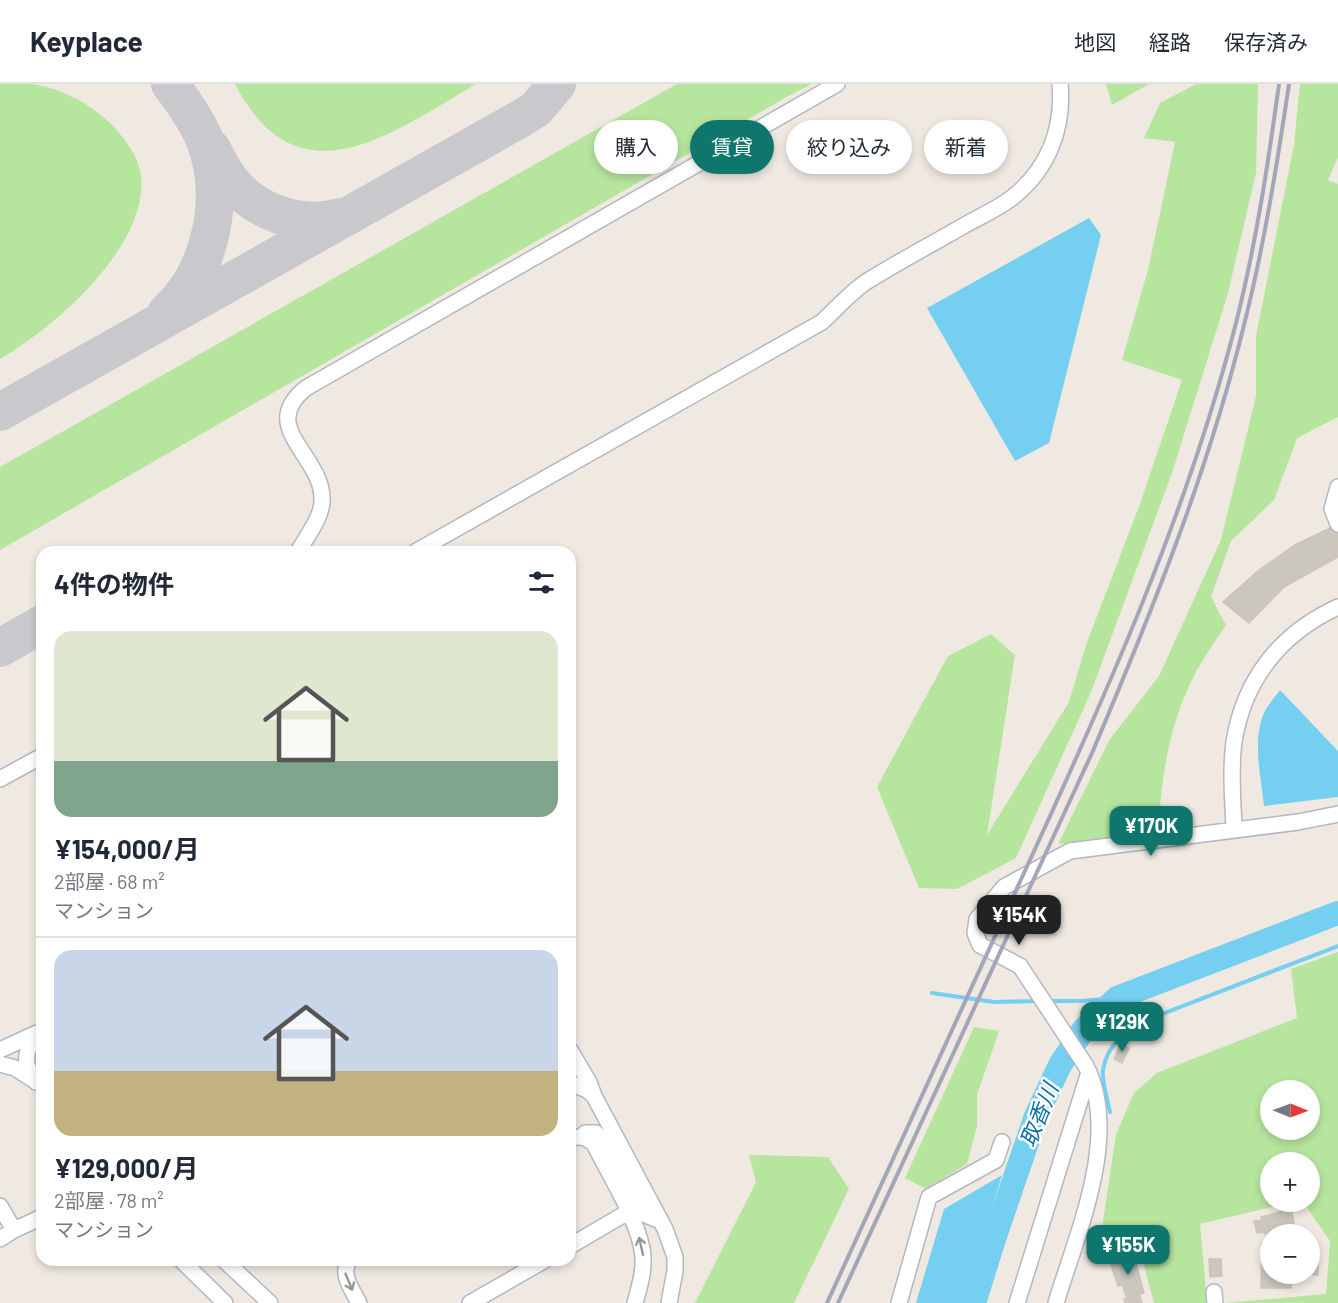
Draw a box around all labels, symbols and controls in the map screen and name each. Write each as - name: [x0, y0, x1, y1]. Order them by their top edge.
- text: Keyplace: [30, 24, 143, 58]
- text: 地図: [1074, 29, 1116, 54]
- text: 経路: [1149, 29, 1191, 54]
- text: 保存済み: [1224, 29, 1308, 54]
- chip: 購入: [594, 120, 678, 174]
- chip: 賃貸: [690, 120, 774, 174]
- chip: 絞り込み: [786, 120, 912, 174]
- chip: 新着: [924, 120, 1008, 174]
- icon: filters: [525, 566, 558, 599]
- text: 4件の物件: [54, 568, 174, 599]
- icon: home: [252, 670, 360, 778]
- pin: ¥170K: [1109, 806, 1193, 857]
- text: ¥170K: [1124, 813, 1178, 837]
- text: ¥154,000/月: [54, 833, 200, 864]
- text: 2部屋 · 68 m²: [54, 869, 165, 893]
- pin: ¥154K: [977, 895, 1061, 946]
- text: マンション: [54, 898, 154, 922]
- text: ¥154K: [991, 902, 1047, 926]
- icon: home: [252, 989, 360, 1097]
- pin: ¥129K: [1080, 1002, 1164, 1053]
- text: ¥129K: [1094, 1009, 1150, 1033]
- water label: 取香川: [1014, 1077, 1063, 1150]
- north arrow: [1260, 1080, 1320, 1140]
- map controls: [1260, 1080, 1320, 1284]
- text: ¥129,000/月: [54, 1152, 198, 1183]
- button: +: [1260, 1152, 1320, 1212]
- text: 2部屋 · 78 m²: [54, 1188, 164, 1212]
- text: マンション: [54, 1217, 154, 1241]
- button: −: [1260, 1224, 1320, 1284]
- pin: ¥155K: [1086, 1225, 1170, 1276]
- text: ¥155K: [1101, 1232, 1155, 1256]
- one-way arrow: [634, 1237, 646, 1256]
- one-way arrow: [344, 1272, 355, 1290]

